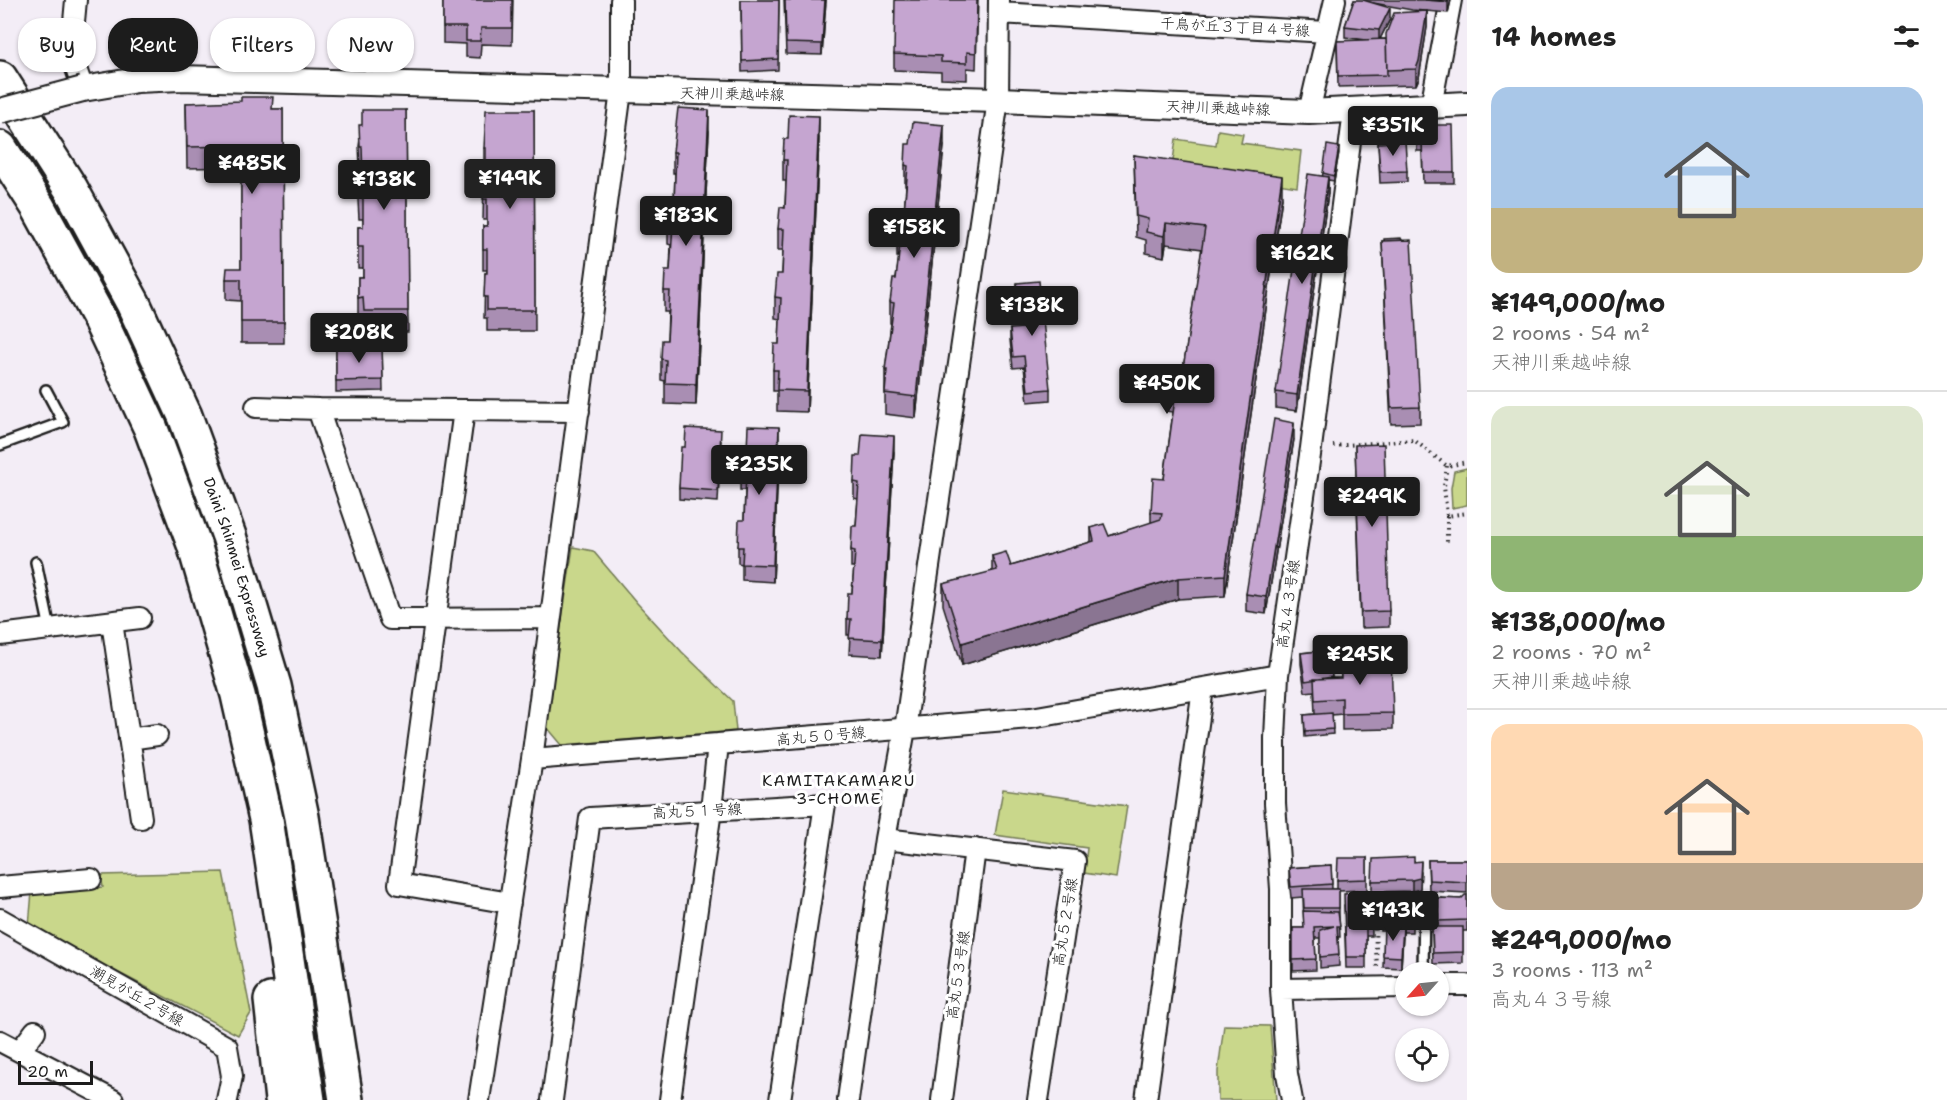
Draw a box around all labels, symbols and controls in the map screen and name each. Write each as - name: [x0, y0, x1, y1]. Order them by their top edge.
- street label: 千鳥が丘３丁目４号線: [1160, 13, 1310, 41]
- chip: Buy: [18, 18, 96, 72]
- chip: Rent: [108, 18, 198, 72]
- chip: Filters: [210, 18, 315, 72]
- chip: New: [327, 18, 414, 72]
- text: 14 homes: [1491, 19, 1617, 54]
- icon: filters: [1890, 20, 1923, 53]
- street label: 天神川乗越峠線: [679, 83, 785, 105]
- street label: 天神川乗越峠線: [1165, 96, 1271, 120]
- pin: ¥351K: [1351, 106, 1435, 157]
- text: ¥351K: [1362, 112, 1424, 138]
- icon: home: [1653, 126, 1761, 234]
- pin: ¥485K: [210, 144, 294, 195]
- text: ¥485K: [218, 150, 286, 176]
- pin: ¥149K: [468, 159, 552, 210]
- pin: ¥138K: [342, 160, 426, 211]
- text: ¥149K: [478, 165, 542, 191]
- text: ¥138K: [352, 166, 416, 192]
- pin: ¥183K: [644, 196, 728, 247]
- text: ¥183K: [654, 202, 718, 228]
- pin: ¥158K: [872, 208, 956, 259]
- text: ¥158K: [883, 214, 945, 240]
- pin: ¥162K: [1260, 234, 1344, 285]
- text: ¥162K: [1270, 240, 1334, 266]
- text: ¥149,000/mo: [1491, 285, 1665, 320]
- pin: ¥138K: [990, 286, 1074, 337]
- text: ¥138K: [1000, 292, 1064, 318]
- pin: ¥208K: [317, 313, 401, 364]
- text: ¥208K: [324, 319, 394, 345]
- text: 2 rooms · 54 m²: [1491, 320, 1650, 346]
- text: 天神川乗越峠線: [1491, 349, 1631, 375]
- pin: ¥450K: [1125, 364, 1209, 415]
- text: ¥450K: [1133, 370, 1201, 396]
- pin: ¥235K: [717, 445, 801, 496]
- icon: home: [1653, 445, 1761, 553]
- text: ¥235K: [725, 451, 793, 477]
- street label: Daini Shinmei Expressway: [198, 475, 275, 660]
- pin: ¥249K: [1330, 477, 1414, 528]
- text: ¥249K: [1338, 483, 1406, 509]
- street label: 高丸４３号線: [1272, 558, 1304, 650]
- text: ¥138,000/mo: [1491, 604, 1666, 639]
- pin: ¥245K: [1318, 635, 1402, 686]
- text: 2 rooms · 70 m²: [1491, 639, 1652, 665]
- text: ¥245K: [1327, 641, 1393, 667]
- text: 天神川乗越峠線: [1491, 668, 1631, 694]
- street label: 高丸５０号線: [775, 722, 867, 750]
- icon: home: [1653, 763, 1761, 871]
- district label: KAMITAKAMARU 3-CHOME: [762, 770, 916, 809]
- street label: 高丸５１号線: [652, 799, 742, 823]
- street label: 高丸５２号線: [1048, 876, 1082, 968]
- pin: ¥143K: [1351, 891, 1435, 942]
- text: ¥143K: [1362, 897, 1424, 923]
- text: ¥249,000/mo: [1491, 922, 1672, 957]
- street label: 高丸５３号線: [942, 929, 974, 1021]
- text: 3 rooms · 113 m²: [1491, 957, 1653, 983]
- street label: 潮見が丘２号線: [87, 961, 187, 1031]
- north arrow: [1395, 962, 1449, 1016]
- map controls: [1395, 962, 1449, 1082]
- text: 高丸４３号線: [1491, 986, 1611, 1012]
- button: locate: [1395, 1028, 1449, 1082]
- scale bar: [18, 1058, 93, 1086]
- text: 20 m: [27, 1061, 68, 1082]

